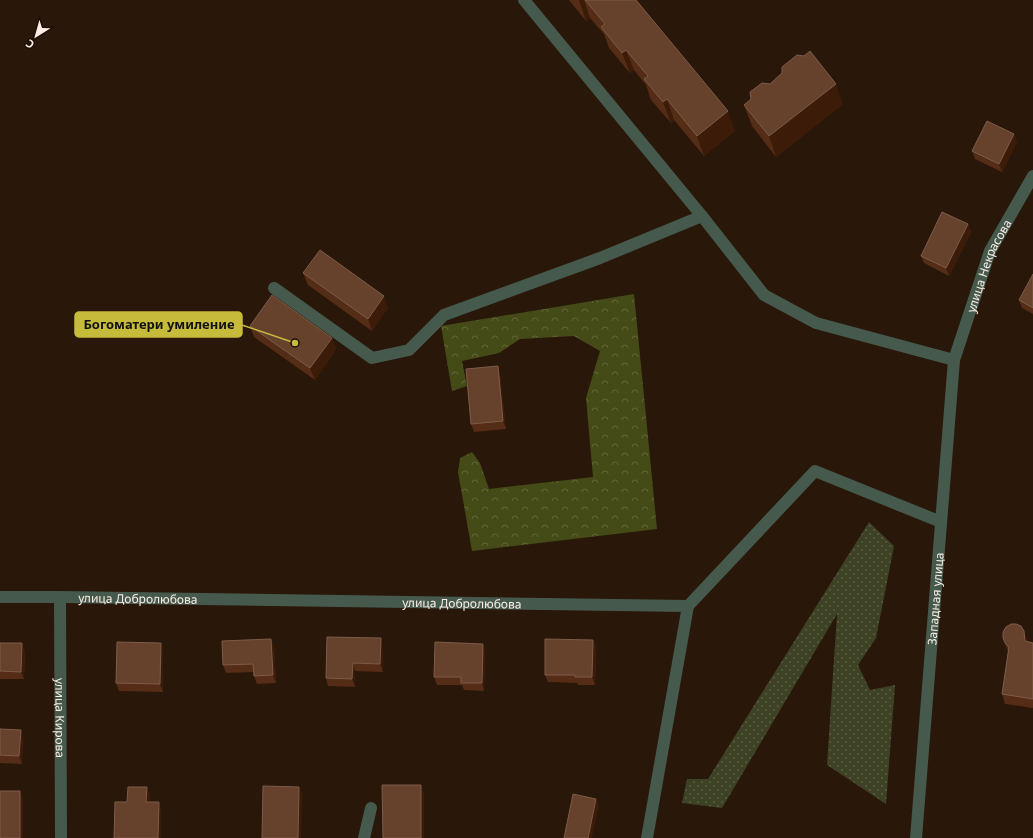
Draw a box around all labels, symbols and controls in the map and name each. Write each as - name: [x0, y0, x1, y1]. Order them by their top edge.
- north arrow: [16, 16, 56, 56]
- text: С: [22, 36, 37, 53]
- street label: улица Некрасова: [962, 216, 1015, 314]
- callout: Богоматери умиление: [75, 312, 242, 337]
- text: Богоматери умиление: [83, 315, 235, 333]
- street label: Западная улица: [923, 552, 947, 646]
- street label: улица Добролюбова: [78, 589, 198, 607]
- street label: улица Добролюбова: [402, 593, 522, 612]
- street label: улица Кирова: [52, 678, 69, 758]

